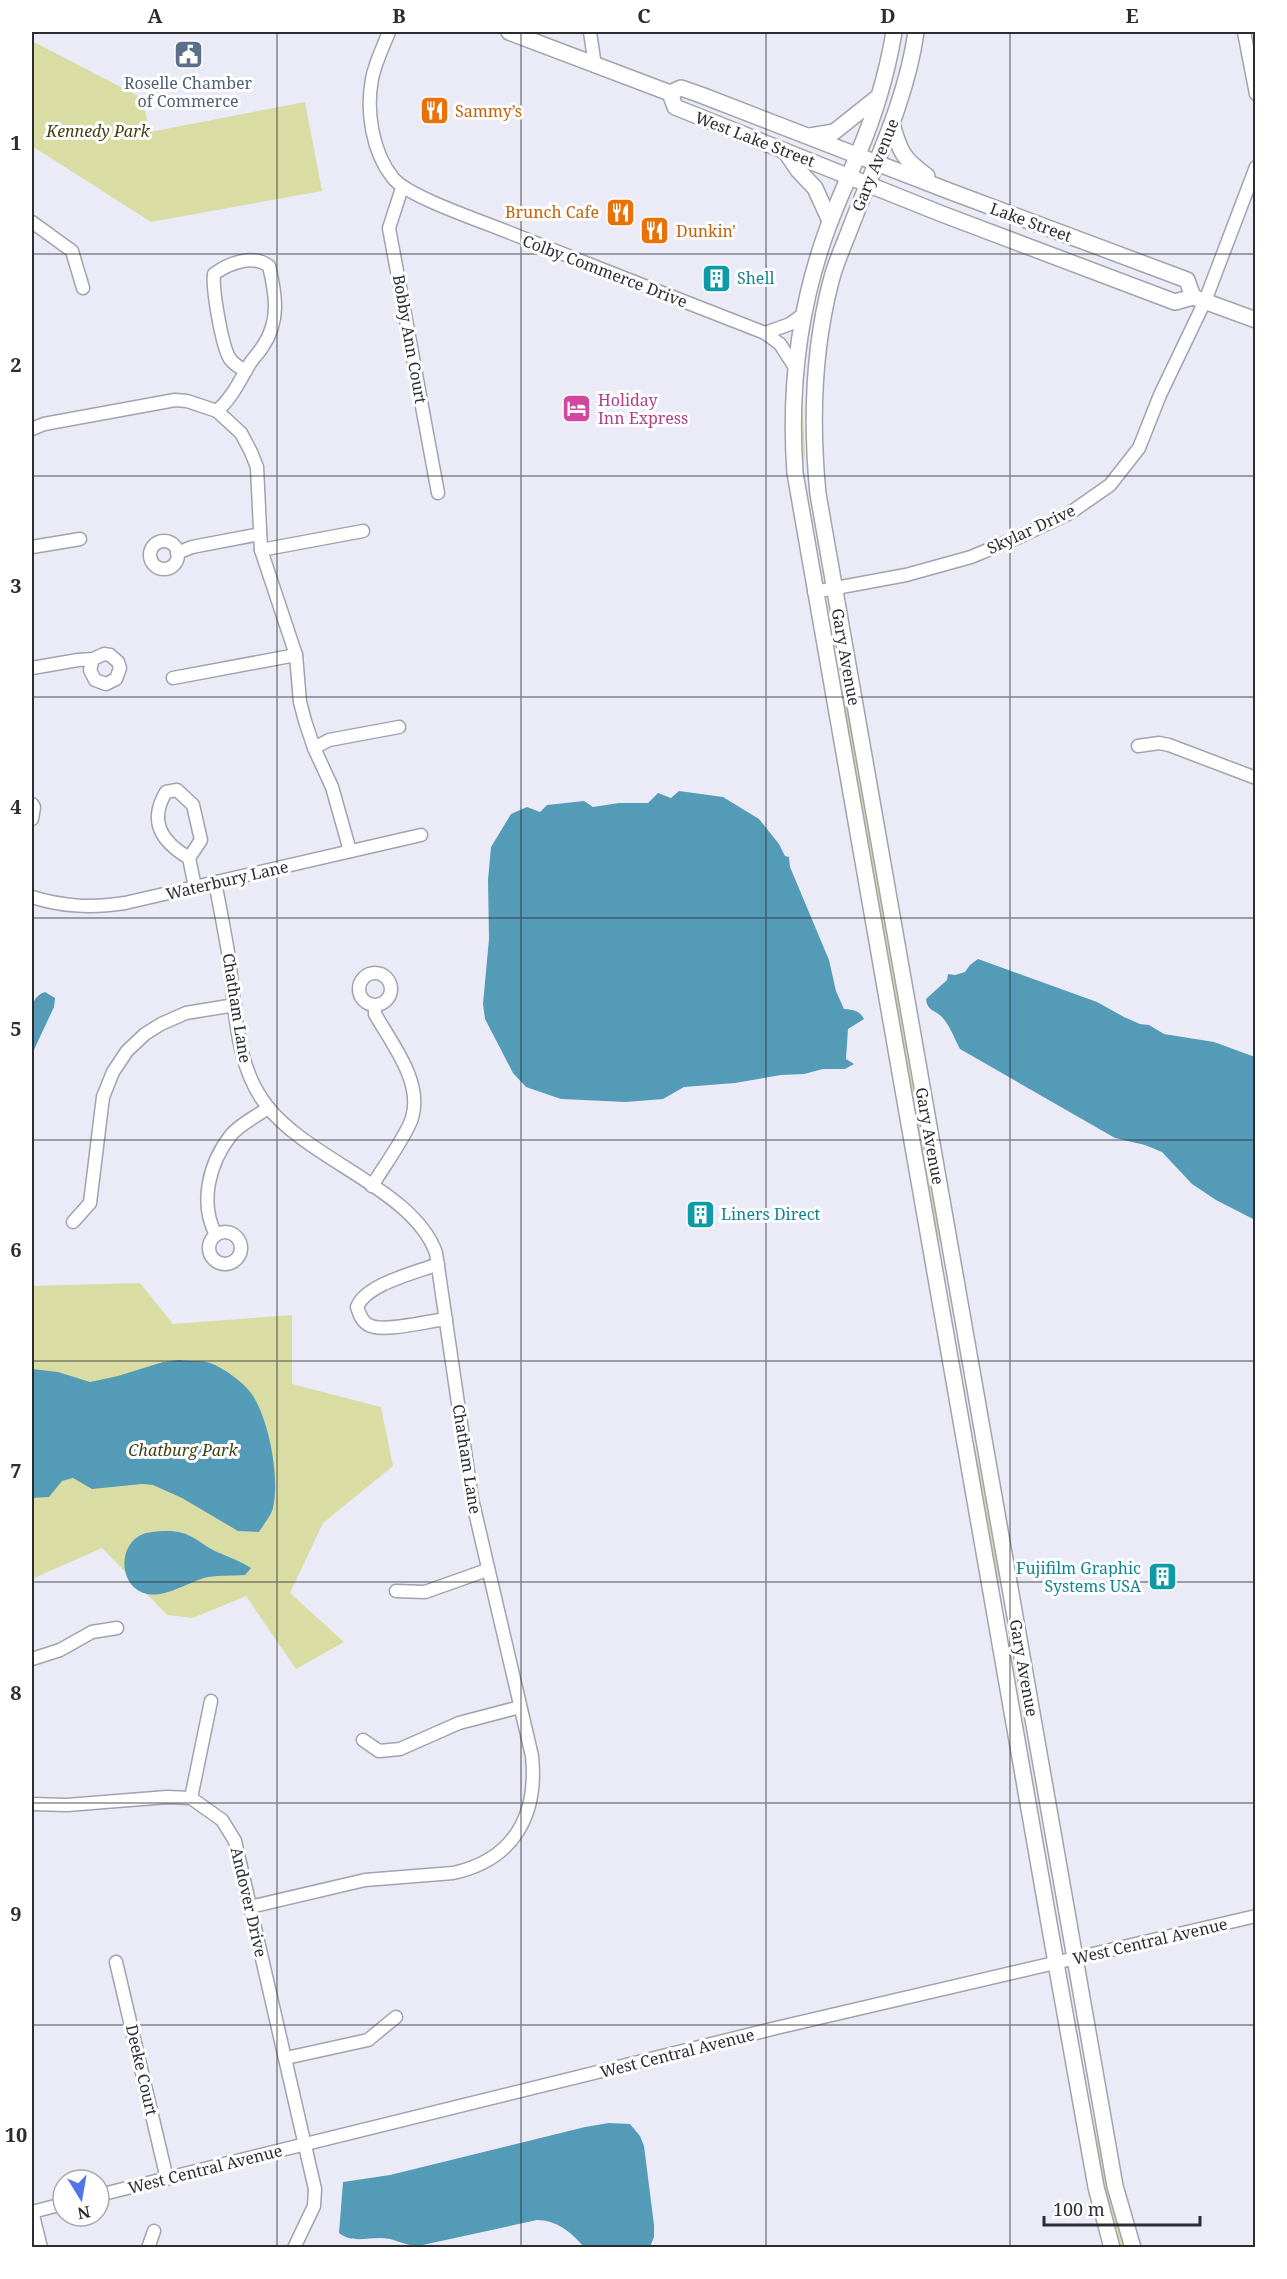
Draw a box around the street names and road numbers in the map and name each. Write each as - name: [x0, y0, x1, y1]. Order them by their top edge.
- street label: West Lake Street: [692, 106, 818, 172]
- street label: Gary Avenue: [846, 115, 904, 215]
- street label: Lake Street: [987, 197, 1075, 247]
- street label: Colby Commerce Drive: [519, 229, 691, 313]
- street label: Bobby Ann Court: [388, 273, 432, 406]
- street label: Skylar Drive: [983, 499, 1079, 559]
- street label: Gary Avenue: [827, 607, 865, 707]
- street label: Waterbury Lane: [164, 855, 290, 905]
- street label: Chatham Lane: [217, 951, 257, 1065]
- street label: Gary Avenue: [911, 1086, 949, 1186]
- street label: Chatham Lane: [447, 1402, 487, 1516]
- street label: Gary Avenue: [1005, 1618, 1043, 1718]
- street label: Andover Drive: [226, 1845, 272, 1959]
- street label: West Central Avenue: [1070, 1912, 1230, 1970]
- street label: Deeke Court: [121, 2022, 163, 2118]
- street label: West Central Avenue: [598, 2023, 756, 2083]
- street label: West Central Avenue: [126, 2139, 284, 2199]

